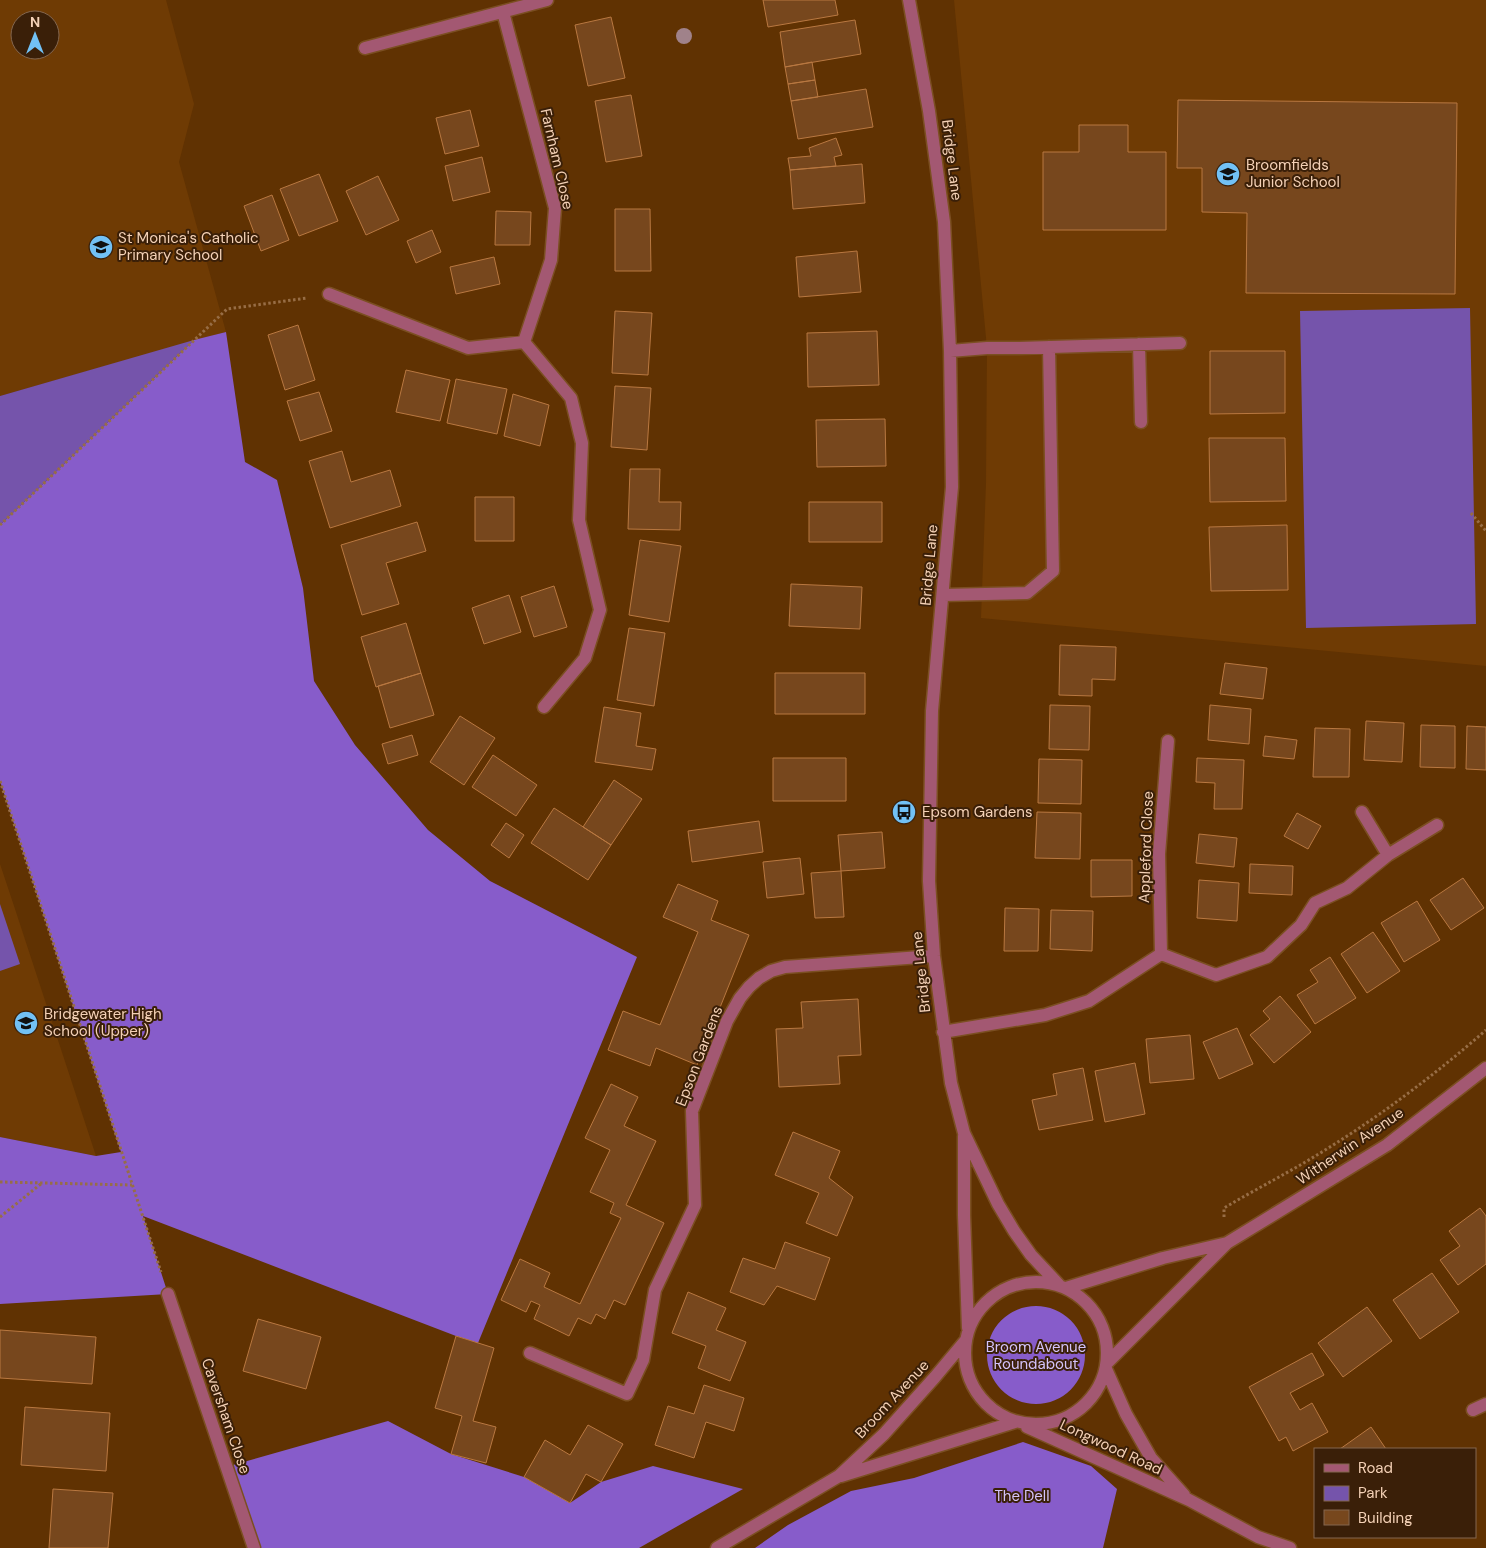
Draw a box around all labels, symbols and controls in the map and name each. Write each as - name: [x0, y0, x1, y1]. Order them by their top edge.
- north arrow: [10, 10, 60, 60]
- text: N: [30, 13, 40, 31]
- street label: Farnham Close: [536, 107, 578, 211]
- street label: Bridge Lane: [937, 118, 967, 202]
- place label: Broomfields Junior School: [1246, 155, 1340, 192]
- school or university icon: Broomfields Junior School: [1215, 161, 1241, 187]
- place label: St Monica's Catholic Primary School: [118, 228, 259, 265]
- school or university icon: St Monica's Catholic Primary School: [88, 234, 114, 260]
- street label: Bridge Lane: [915, 524, 943, 606]
- street label: Appleford Close: [1134, 791, 1158, 903]
- bus stop icon: Epsom Gardens: [891, 799, 917, 825]
- place label: Epsom Gardens: [922, 802, 1033, 822]
- street label: Bridge Lane: [907, 930, 935, 1014]
- street label: Epson Gardens: [671, 1003, 727, 1109]
- place label: Bridgewater High School (Upper): [44, 1004, 162, 1041]
- school or university icon: Bridgewater High School (Upper): [13, 1010, 39, 1036]
- street label: Witherwin Avenue: [1292, 1103, 1408, 1189]
- park label: Broom Avenue Roundabout: [986, 1337, 1086, 1374]
- street label: Broom Avenue: [850, 1355, 934, 1443]
- street label: Caversham Close: [197, 1356, 255, 1476]
- street label: Longwood Road: [1057, 1415, 1165, 1479]
- legend: [1314, 1448, 1476, 1538]
- text: Road: [1358, 1458, 1393, 1478]
- text: Park: [1358, 1483, 1388, 1503]
- park label: The Dell: [994, 1486, 1050, 1506]
- text: Building: [1358, 1508, 1413, 1528]

